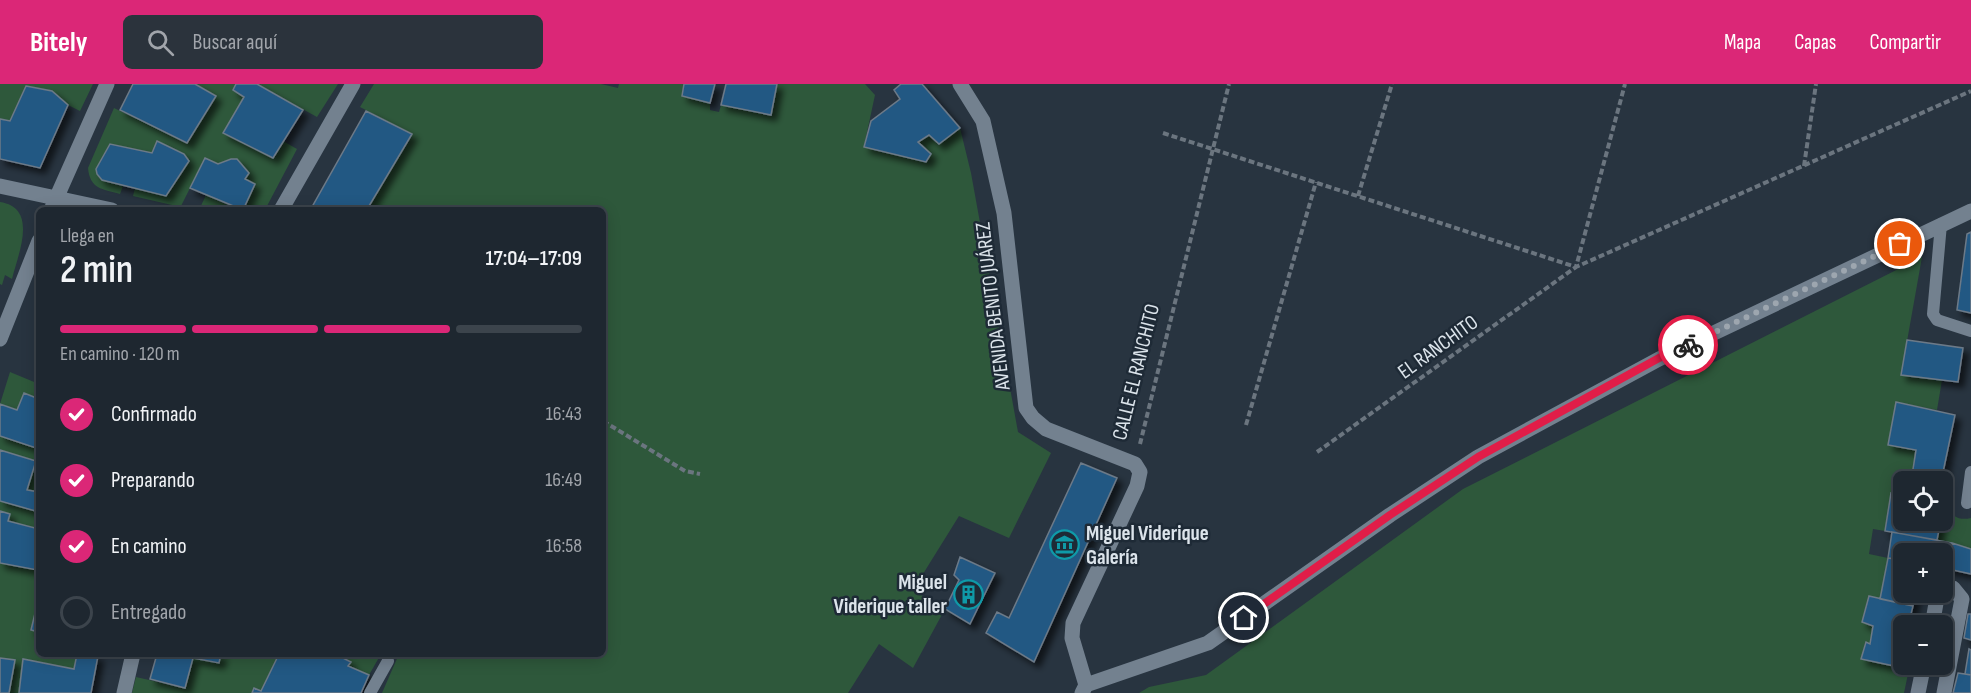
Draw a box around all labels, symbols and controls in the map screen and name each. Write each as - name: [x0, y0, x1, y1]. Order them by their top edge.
- search box: [123, 15, 543, 69]
- text: Bitely: [30, 26, 87, 59]
- icon: search: [144, 26, 177, 59]
- text: Buscar aquí: [192, 29, 277, 56]
- text: Mapa: [1724, 30, 1761, 55]
- text: Capas: [1794, 30, 1836, 55]
- text: Compartir: [1869, 30, 1941, 55]
- pin: [1874, 218, 1925, 269]
- street label: AVENIDA BENITO JUÁREZ: [970, 220, 1016, 393]
- text: Llega en: [60, 224, 114, 248]
- icon: bag: [1883, 227, 1916, 260]
- text: 17:04–17:09: [485, 245, 582, 272]
- text: 2 min: [60, 247, 133, 294]
- street label: CALLE EL RANCHITO: [1107, 301, 1165, 443]
- street label: EL RANCHITO: [1393, 310, 1483, 384]
- courier: [1658, 315, 1718, 375]
- icon: bike: [1672, 329, 1705, 362]
- text: En camino · 120 m: [60, 342, 180, 366]
- icon: check: [60, 398, 93, 431]
- text: Confirmado: [111, 401, 197, 428]
- text: 16:43: [546, 402, 582, 426]
- icon: check: [60, 464, 93, 497]
- text: Preparando: [111, 467, 195, 494]
- text: 16:49: [545, 468, 582, 492]
- map controls: [1893, 471, 1953, 675]
- button: locate: [1893, 471, 1953, 531]
- place label: Miguel Viderique Galería: [1086, 521, 1209, 570]
- museum icon: Miguel Viderique Galería: [1049, 529, 1081, 561]
- icon: check: [60, 530, 93, 563]
- text: En camino: [111, 533, 187, 560]
- text: 16:58: [546, 534, 582, 558]
- button: +: [1893, 543, 1953, 603]
- place label: Miguel Viderique taller: [834, 570, 947, 619]
- building icon: Miguel Viderique taller: [952, 578, 984, 610]
- pin: [1218, 592, 1269, 643]
- text: Entregado: [111, 599, 186, 626]
- icon: home: [1227, 601, 1260, 634]
- button: −: [1893, 615, 1953, 675]

